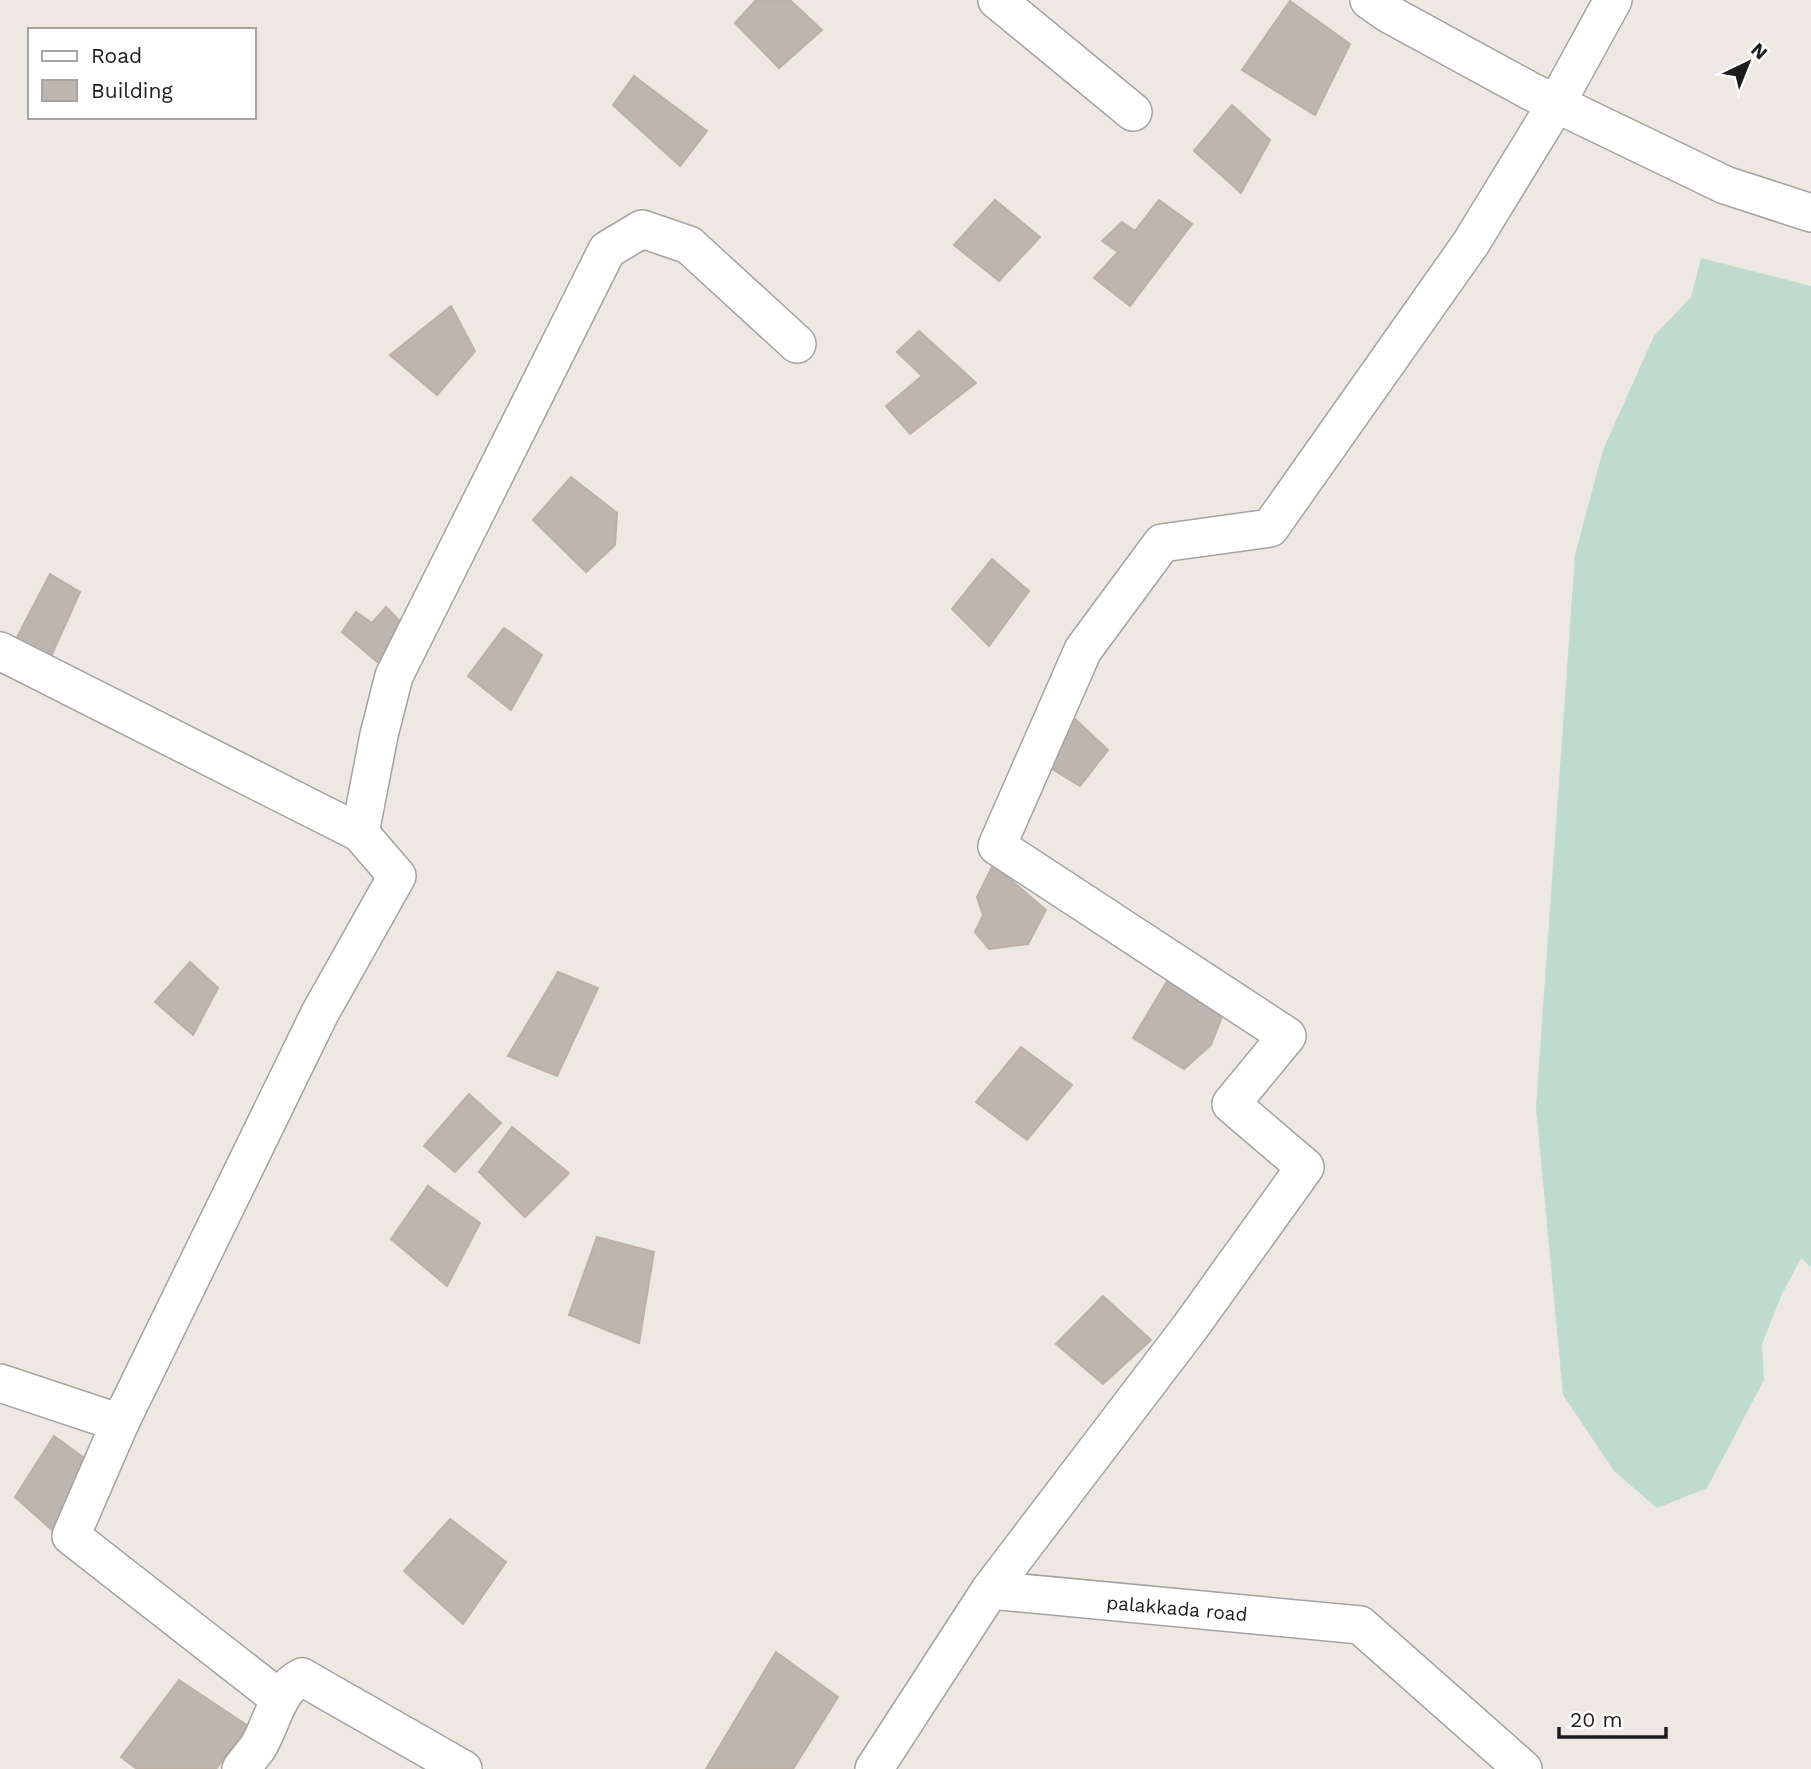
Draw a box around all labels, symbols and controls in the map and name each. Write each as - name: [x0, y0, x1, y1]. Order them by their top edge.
- legend: [28, 28, 256, 119]
- north arrow: [1713, 28, 1783, 98]
- text: N: [1746, 38, 1772, 64]
- text: Road: [91, 43, 142, 68]
- text: Building: [91, 78, 173, 103]
- street label: palakkada road: [1105, 1591, 1248, 1626]
- scale bar: [1559, 1696, 1666, 1740]
- text: 20 m: [1570, 1707, 1622, 1732]

